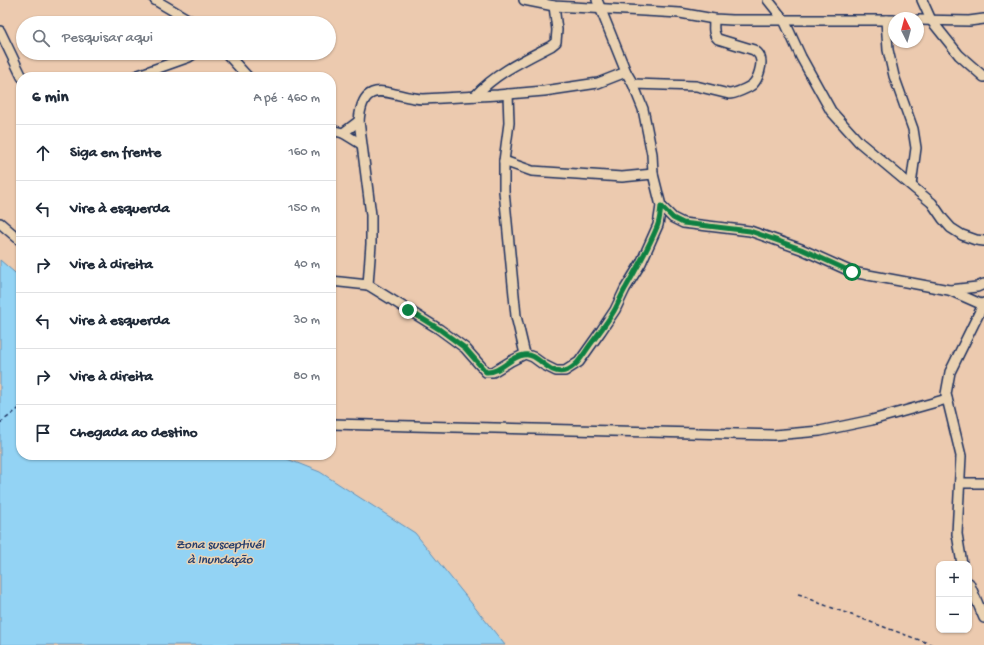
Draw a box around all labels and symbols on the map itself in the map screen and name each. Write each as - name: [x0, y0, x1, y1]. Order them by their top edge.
- north arrow: [888, 12, 924, 48]
- route start: [843, 263, 861, 281]
- route end: [399, 301, 417, 319]
- water label: Zona susceptivél à Inundação: [176, 538, 265, 568]

